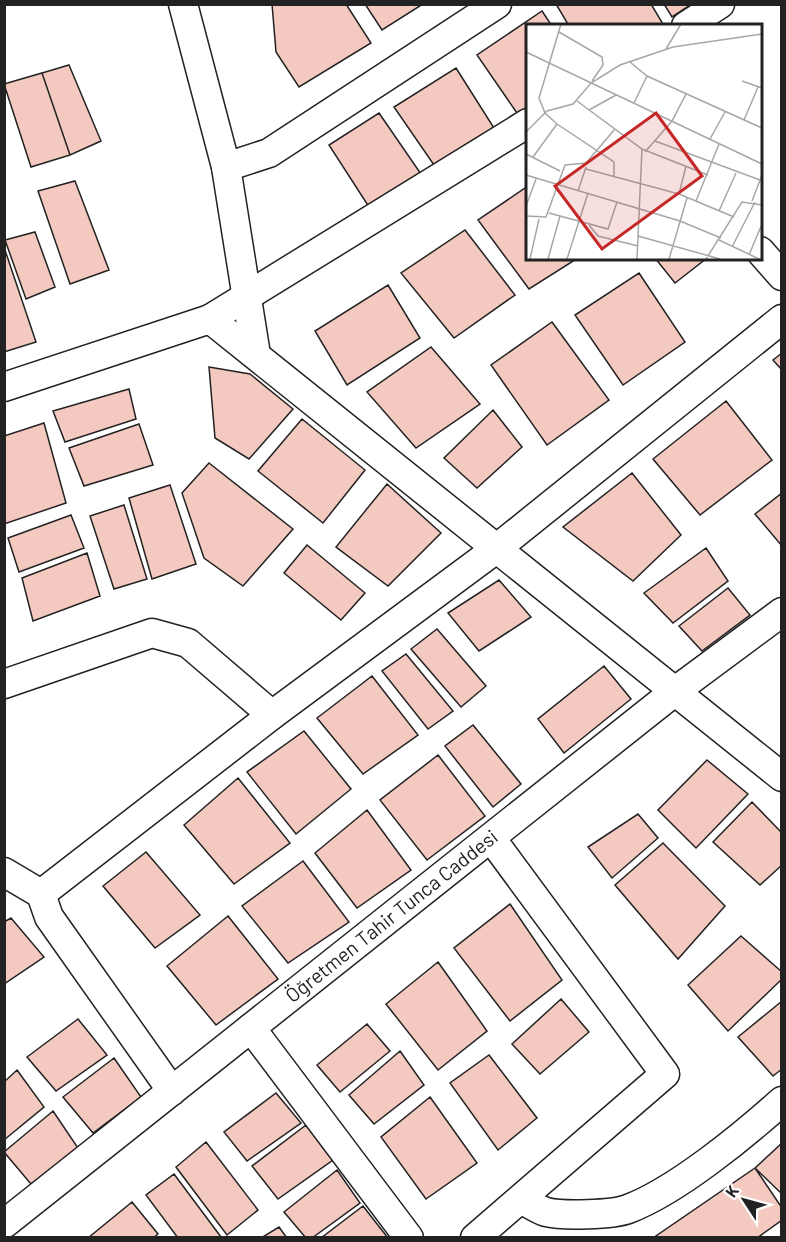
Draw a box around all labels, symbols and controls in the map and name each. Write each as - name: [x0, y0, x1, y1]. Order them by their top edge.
- inset map: [526, 24, 762, 260]
- street label: Öğretmen Tahir Tunca Caddesi: [280, 824, 502, 1007]
- north arrow: [714, 1170, 774, 1230]
- text: K: [721, 1181, 742, 1201]

